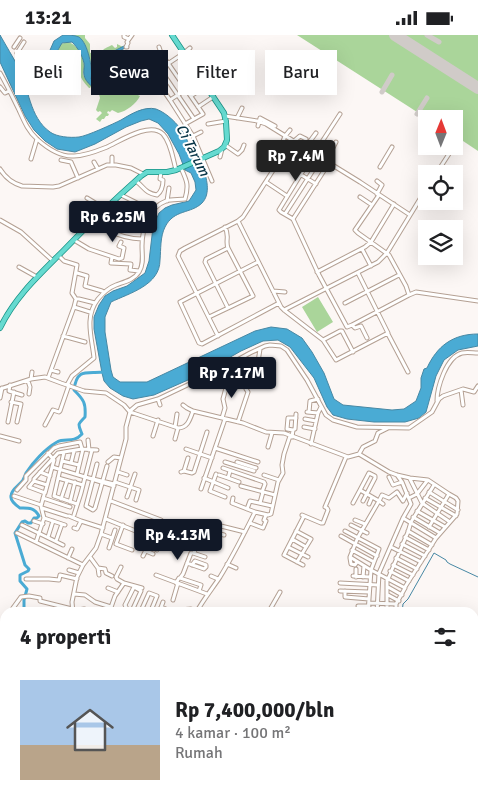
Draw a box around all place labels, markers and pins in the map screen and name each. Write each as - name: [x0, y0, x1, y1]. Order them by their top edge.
- pin: Rp 7.4M: [250, 139, 342, 182]
- pin: Rp 6.25M: [61, 201, 165, 243]
- pin: Rp 7.17M: [180, 357, 284, 399]
- pin: Rp 4.13M: [126, 519, 230, 561]

